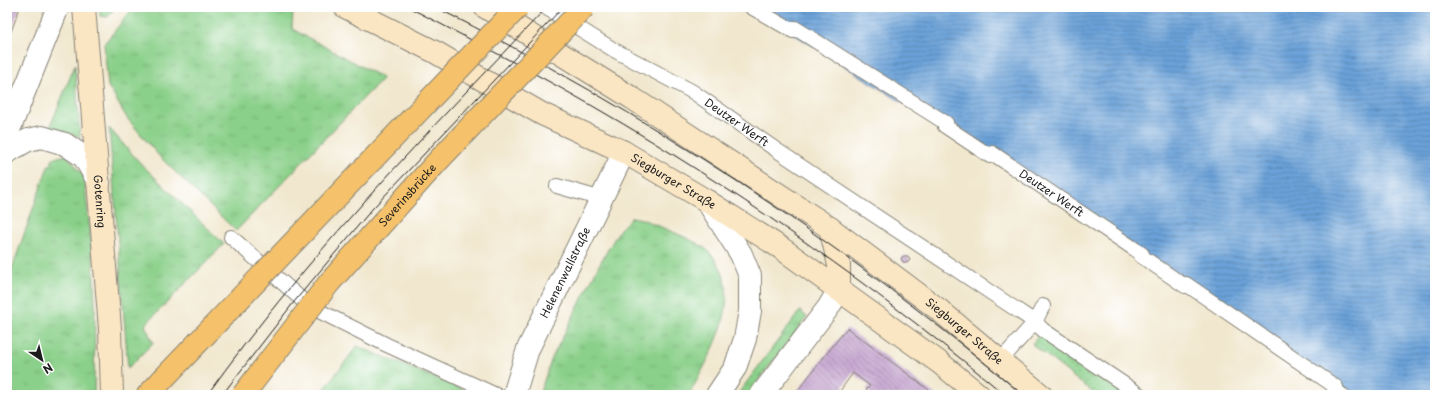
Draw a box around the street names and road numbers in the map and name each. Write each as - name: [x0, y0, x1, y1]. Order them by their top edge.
- street label: Deutzer Werft: [701, 94, 773, 151]
- street label: Siegburger Straße: [628, 149, 720, 213]
- street label: Severinsbrücke: [374, 159, 440, 230]
- street label: Deutzer Werft: [1016, 165, 1088, 221]
- street label: Gotenring: [90, 174, 111, 229]
- street label: Helenenwallstraße: [535, 224, 594, 321]
- street label: Siegburger Straße: [922, 293, 1007, 368]

